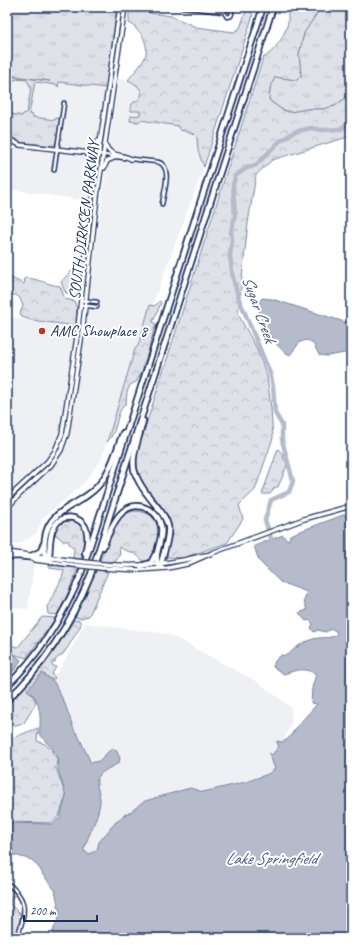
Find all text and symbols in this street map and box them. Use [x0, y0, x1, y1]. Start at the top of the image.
street label: SOUTH DIRKSEN PARKWAY [64, 136, 104, 301]
water label: Sugar Creek [237, 273, 282, 348]
place label: AMC Showplace 8 [50, 321, 149, 341]
marker: AMC Showplace 8 [37, 326, 47, 336]
water label: Lake Springfield [225, 848, 322, 869]
scale bar [24, 897, 97, 923]
text: 200 m [30, 903, 57, 919]

